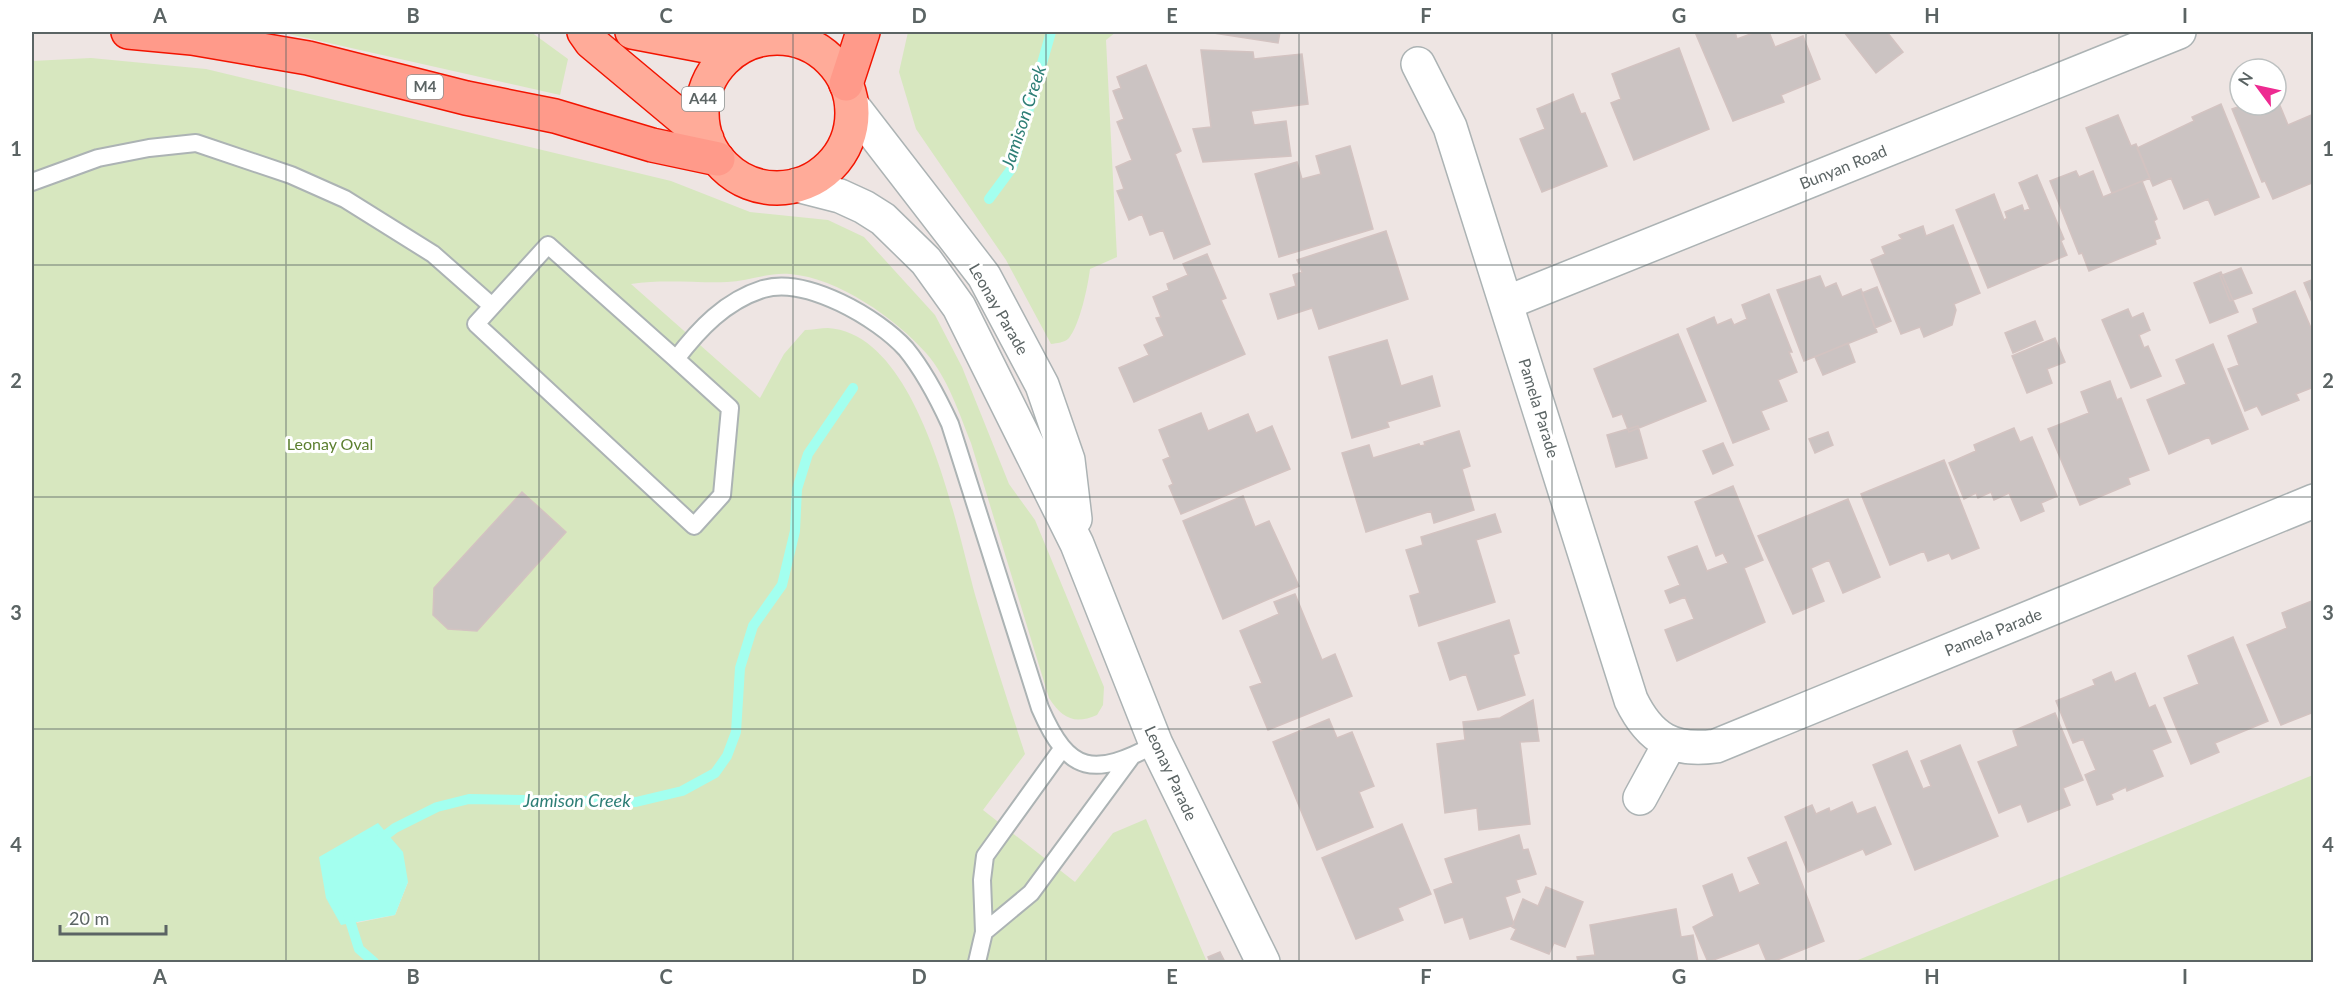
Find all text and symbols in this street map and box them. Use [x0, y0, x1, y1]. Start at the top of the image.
text: A [152, 3, 167, 27]
text: B [406, 3, 420, 27]
text: C [659, 3, 673, 27]
text: D [911, 3, 927, 27]
text: E [1166, 3, 1178, 27]
text: F [1420, 3, 1432, 27]
text: G [1672, 3, 1686, 27]
text: H [1924, 3, 1940, 27]
text: I [2182, 3, 2188, 27]
north arrow [2228, 57, 2288, 117]
water label: Jamison Creek [996, 62, 1050, 172]
text: N [2234, 68, 2256, 89]
road number: M4 [407, 75, 443, 99]
road number: A44 [682, 87, 724, 111]
text: 1 [10, 136, 22, 160]
text: 1 [2322, 136, 2334, 160]
street label: Bunyan Road [1796, 140, 1889, 193]
street label: Leonay Parade [966, 260, 1033, 358]
street label: Pamela Parade [1515, 356, 1564, 460]
text: 2 [10, 368, 22, 392]
text: 2 [2322, 368, 2334, 392]
park label: Leonay Oval [287, 434, 373, 453]
text: 3 [10, 600, 22, 624]
text: 3 [2322, 600, 2334, 624]
street label: Pamela Parade [1941, 603, 2044, 660]
street label: Leonay Parade [1141, 722, 1202, 823]
water label: Jamison Creek [522, 789, 631, 811]
text: 4 [10, 832, 22, 856]
text: 4 [2322, 832, 2334, 856]
scale bar [60, 898, 166, 936]
text: 20 m [69, 907, 109, 929]
text: A [152, 964, 167, 988]
text: B [406, 964, 420, 988]
text: C [659, 964, 673, 988]
text: D [911, 964, 927, 988]
text: E [1166, 964, 1178, 988]
text: F [1420, 964, 1432, 988]
text: G [1672, 964, 1686, 988]
text: H [1924, 964, 1940, 988]
text: I [2182, 964, 2188, 988]

